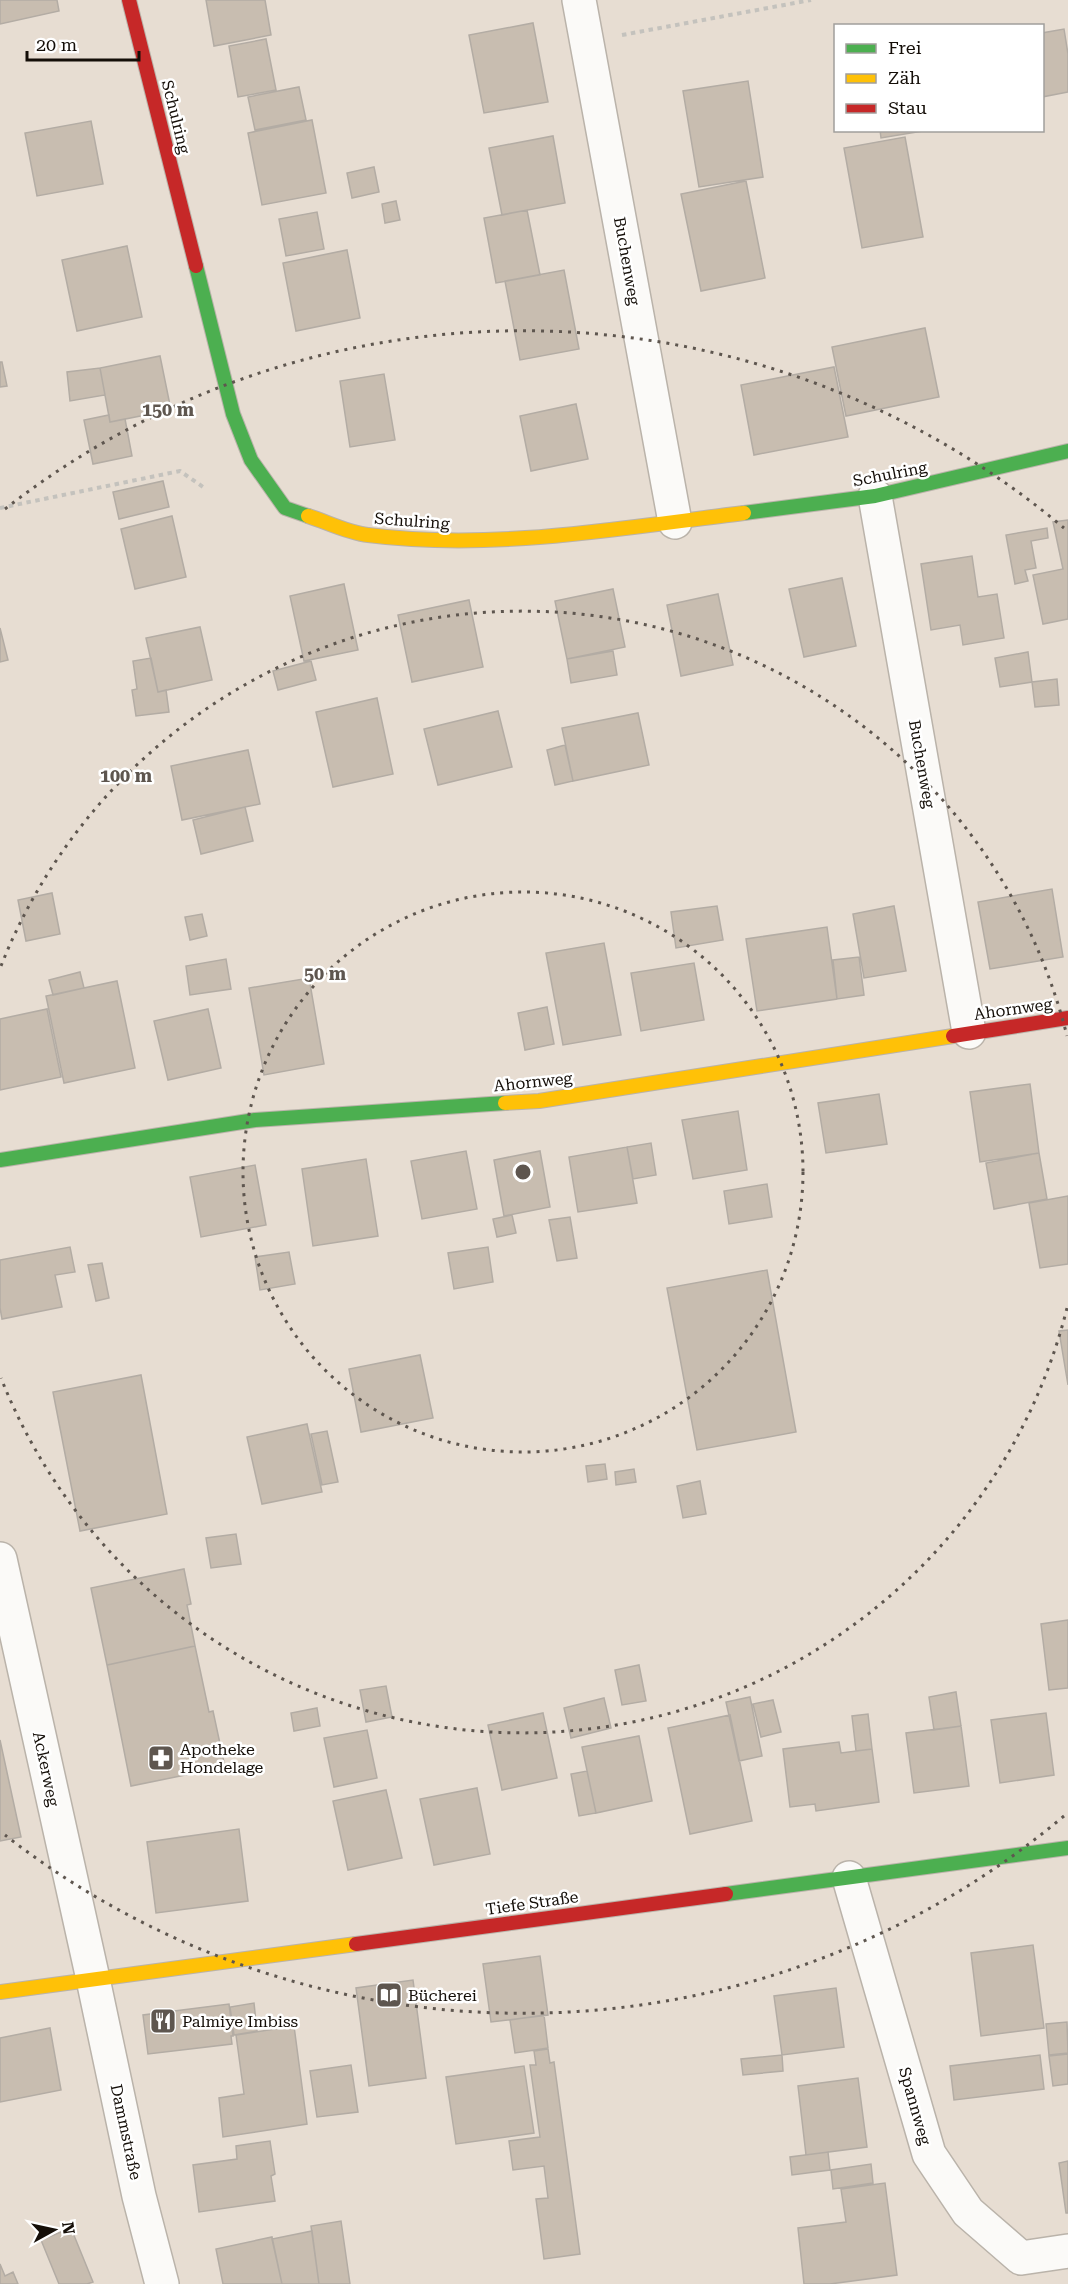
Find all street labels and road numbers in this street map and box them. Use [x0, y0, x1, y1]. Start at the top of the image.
street label: Schulring [158, 78, 195, 157]
street label: Buchenweg [610, 215, 644, 308]
street label: Schulring [851, 457, 930, 491]
street label: Schulring [374, 509, 451, 533]
street label: Buchenweg [905, 718, 939, 811]
street label: Ahornweg [973, 994, 1054, 1024]
street label: Ahornweg [493, 1068, 574, 1096]
street label: Ackerweg [29, 1730, 63, 1809]
street label: Tiefe Straße [485, 1887, 580, 1919]
street label: Spannweg [895, 2065, 935, 2148]
street label: Dammstraße [107, 2082, 145, 2182]

